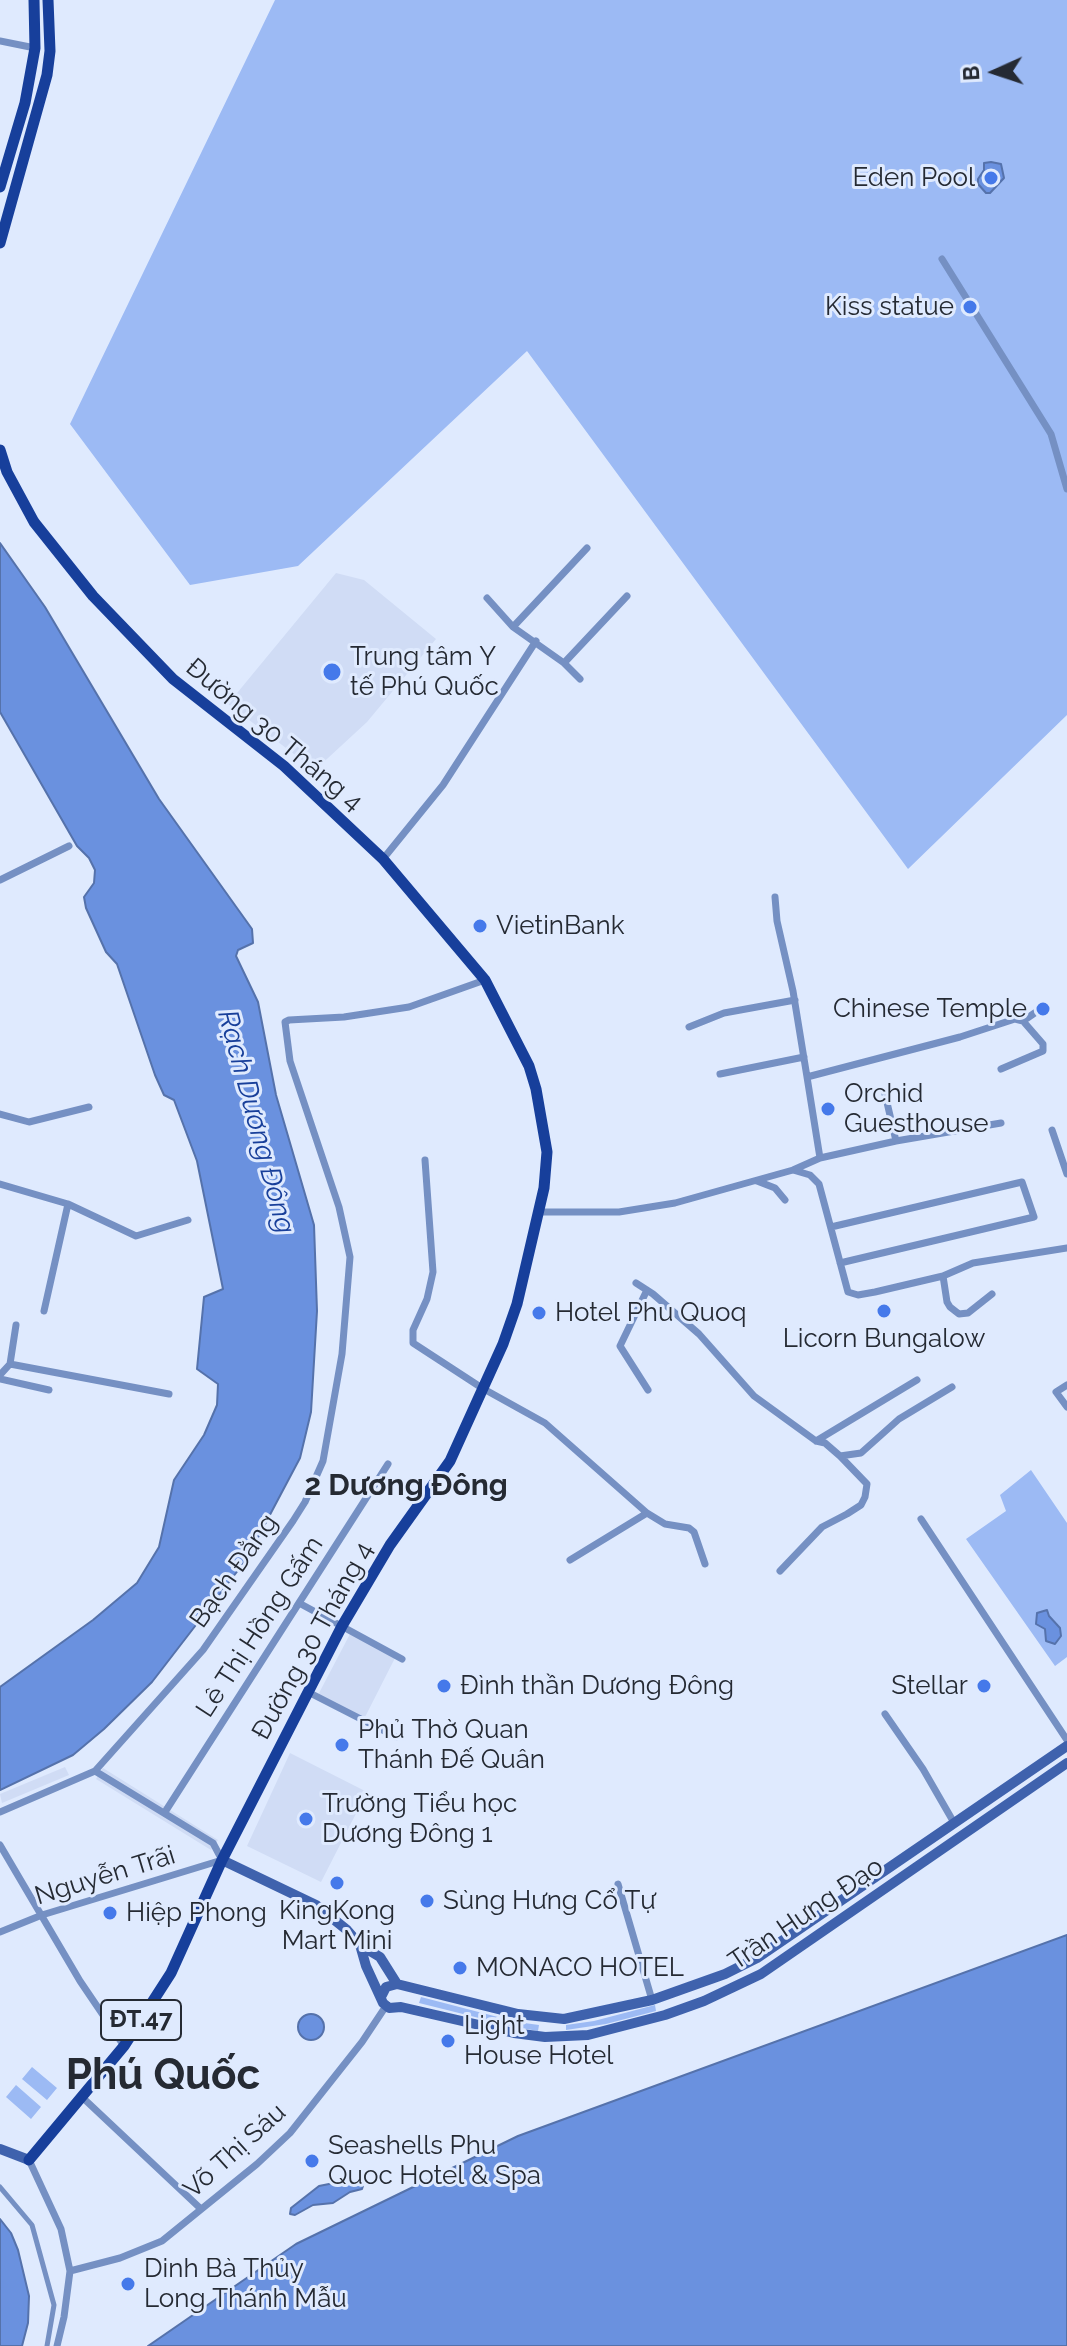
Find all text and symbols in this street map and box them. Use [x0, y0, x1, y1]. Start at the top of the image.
north arrow [955, 32, 1035, 112]
text: B [958, 65, 984, 81]
place label: Eden Pool [852, 162, 975, 194]
marker: Eden Pool [982, 169, 1000, 187]
place label: Kiss statue [825, 291, 954, 323]
marker: Kiss statue [961, 298, 979, 316]
place label: Trung tâm Y tế Phú Quốc [350, 641, 499, 702]
street label: Đường 30 Tháng 4 [179, 652, 369, 818]
marker: Trung tâm Y tế Phú Quốc [321, 661, 343, 683]
place label: VietinBank [496, 910, 624, 942]
marker: VietinBank [471, 917, 489, 935]
place label: Chinese Temple [833, 993, 1027, 1025]
marker: Chinese Temple [1034, 1000, 1052, 1018]
water label: Rạch Dương Đông [210, 1007, 302, 1237]
place label: Orchid Guesthouse [844, 1078, 988, 1140]
marker: Orchid Guesthouse [819, 1100, 837, 1118]
place label: Hotel Phu Quoq [555, 1297, 747, 1329]
marker: Licorn Bungalow [875, 1302, 893, 1320]
marker: Hotel Phu Quoq [530, 1304, 548, 1322]
place label: Licorn Bungalow [783, 1323, 985, 1355]
district label: 2 Dương Đông [304, 1468, 508, 1504]
street label: Bạch Đằng [183, 1508, 285, 1634]
street label: Lê Thị Hồng Gấm [190, 1531, 330, 1723]
street label: Đường 30 Tháng 4 [246, 1537, 380, 1745]
place label: Đình thần Dương Đông [460, 1670, 734, 1702]
place label: Stellar [891, 1670, 968, 1702]
marker: Đình thần Dương Đông [435, 1677, 453, 1695]
marker: Stellar [975, 1677, 993, 1695]
place label: Phủ Thờ Quan Thánh Đế Quân [358, 1714, 545, 1776]
marker: Phủ Thờ Quan Thánh Đế Quân [333, 1736, 351, 1754]
place label: Trường Tiểu học Dương Đông 1 [322, 1788, 517, 1850]
marker: Trường Tiểu học Dương Đông 1 [297, 1810, 315, 1828]
street label: Nguyễn Trãi [31, 1840, 179, 1912]
street label: Trần Hưng Đạo [723, 1851, 889, 1977]
marker: KingKong Mart Mini [328, 1874, 346, 1892]
place label: Sùng Hưng Cổ Tự [443, 1885, 656, 1917]
marker: Sùng Hưng Cổ Tự [418, 1892, 436, 1910]
place label: KingKong Mart Mini [279, 1895, 395, 1956]
place label: Hiệp Phong [126, 1897, 267, 1929]
marker: Hiệp Phong [101, 1904, 119, 1922]
place label: MONACO HOTEL [476, 1952, 684, 1984]
marker: MONACO HOTEL [451, 1959, 469, 1977]
road number: ĐT.47 [101, 2000, 181, 2040]
place label: Light House Hotel [464, 2010, 613, 2072]
marker: Light House Hotel [439, 2032, 457, 2050]
district label: Phú Quốc [66, 2051, 260, 2101]
street label: Võ Thị Sáu [177, 2097, 293, 2205]
place label: Seashells Phu Quoc Hotel & Spa [328, 2130, 541, 2192]
marker: Seashells Phu Quoc Hotel & Spa [303, 2152, 321, 2170]
place label: Dinh Bà Thủy Long Thánh Mẫu [144, 2253, 347, 2314]
marker: Dinh Bà Thủy Long Thánh Mẫu [119, 2275, 137, 2293]

